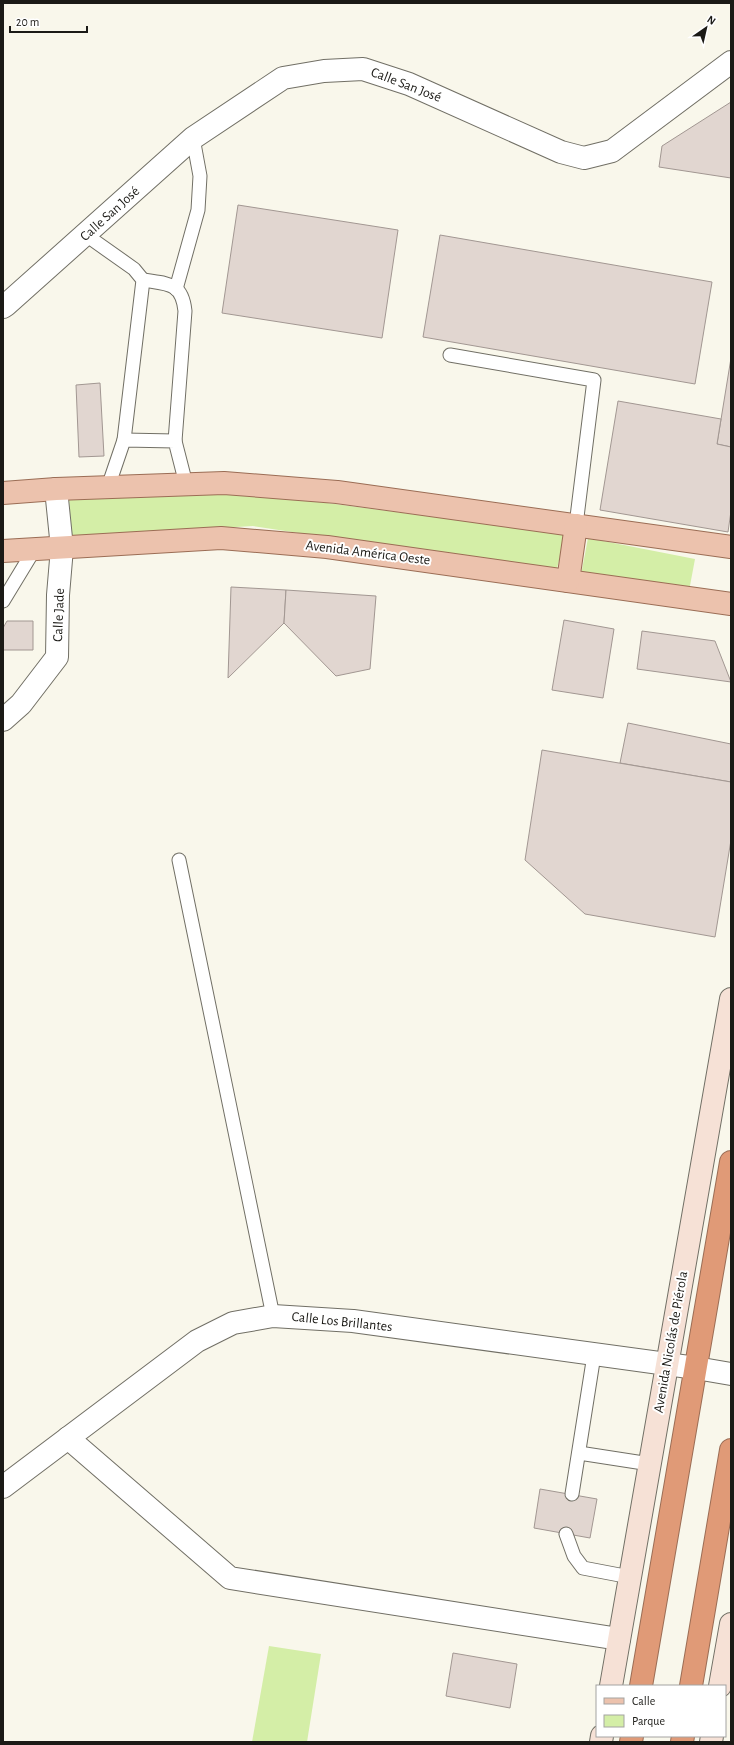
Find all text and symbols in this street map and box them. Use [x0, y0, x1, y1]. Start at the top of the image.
scale bar [10, 8, 87, 34]
north arrow [686, 8, 726, 48]
text: N [705, 13, 718, 27]
text: 20 m [16, 16, 39, 28]
street label: Calle San José [369, 65, 443, 105]
street label: Calle San José [78, 184, 142, 244]
street label: Avenida América Oeste [305, 538, 431, 568]
street label: Calle Jade [51, 588, 67, 642]
street label: Avenida Nicolás de Piérola [652, 1269, 690, 1414]
street label: Calle Los Brillantes [291, 1310, 393, 1334]
legend [596, 1685, 726, 1737]
text: Calle [632, 1695, 655, 1707]
text: Parque [632, 1715, 665, 1727]

